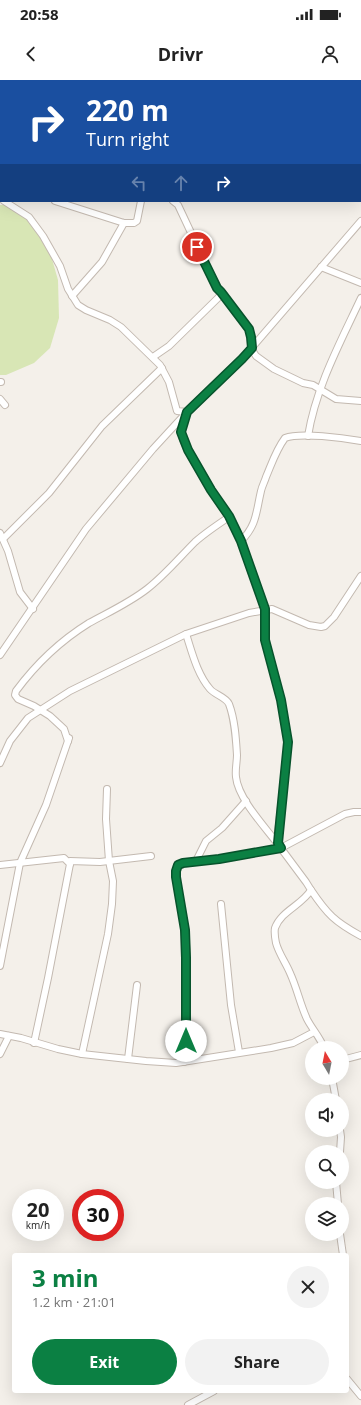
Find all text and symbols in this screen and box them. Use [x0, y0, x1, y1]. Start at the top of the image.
text: 20:58 [20, 4, 59, 24]
text: Drivr [158, 42, 203, 66]
icon: back [20, 43, 42, 65]
icon: person [319, 43, 341, 65]
text: 220 m [86, 91, 169, 129]
icon: right [20, 96, 72, 148]
text: Turn right [86, 127, 169, 151]
icon: left [128, 172, 150, 194]
icon: ahead [170, 172, 192, 194]
icon: right [212, 172, 234, 194]
pin [180, 230, 214, 264]
icon: arrive [186, 236, 208, 258]
position arrow [165, 1020, 207, 1062]
north arrow [305, 1041, 349, 1085]
map controls [305, 1041, 349, 1241]
button: sound [305, 1093, 349, 1137]
button: search [305, 1145, 349, 1189]
speed limit sign: 30 [72, 1189, 124, 1241]
text: 20 [27, 1196, 49, 1223]
button: layers [305, 1197, 349, 1241]
text: km/h [26, 1218, 50, 1232]
text: 3 min [32, 1261, 99, 1294]
button: close [287, 1266, 329, 1308]
text: 1.2 km · 21:01 [32, 1293, 116, 1311]
button: Exit [32, 1339, 177, 1385]
button: Share [185, 1339, 329, 1385]

